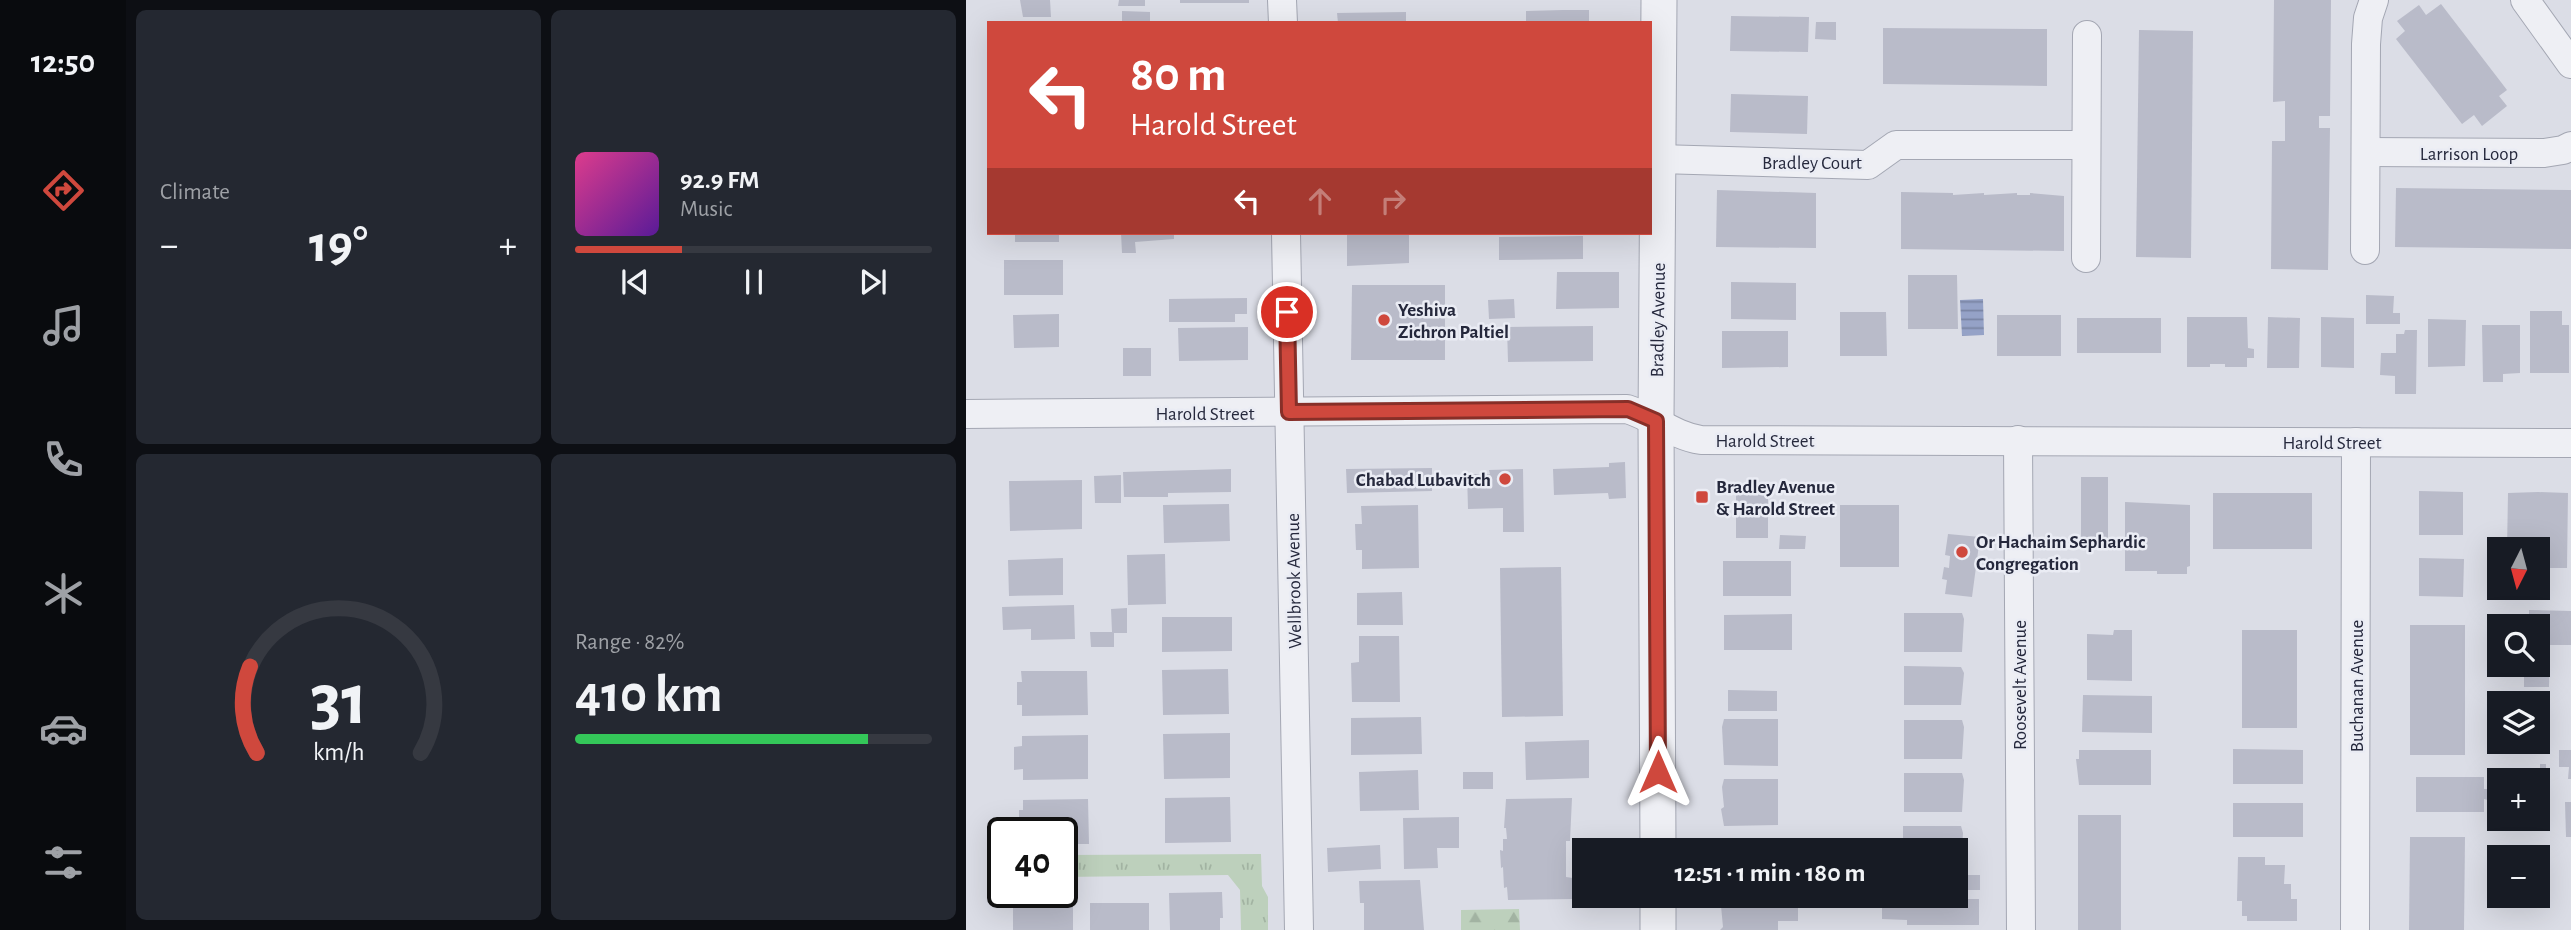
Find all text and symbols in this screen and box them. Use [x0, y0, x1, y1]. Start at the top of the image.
text: 12:50 [31, 46, 95, 78]
icon: left [1015, 49, 1106, 140]
text: 80 m [1130, 51, 1227, 100]
text: Harold Street [1130, 109, 1297, 141]
street label: Larrison Loop [2420, 145, 2518, 164]
street label: Bradley Court [1762, 154, 1862, 173]
icon: directions [39, 166, 88, 215]
text: 92.9 FM [680, 167, 760, 193]
text: Climate [160, 181, 230, 204]
icon: left [1228, 182, 1266, 220]
icon: ahead [1301, 182, 1339, 220]
icon: right [1374, 182, 1412, 220]
text: Music [680, 198, 732, 221]
text: 19° [309, 219, 368, 271]
text: − [160, 227, 178, 265]
text: + [499, 227, 517, 265]
icon: previous [616, 263, 654, 301]
icon: pause [735, 263, 773, 301]
icon: next [854, 263, 892, 301]
street label: Bradley Avenue [1648, 263, 1669, 378]
pin [1257, 282, 1317, 342]
icon: arrive [1268, 293, 1306, 331]
icon: music [39, 301, 88, 350]
place label: Yeshiva Zichron Paltiel [1398, 301, 1509, 342]
marker: Yeshiva Zichron Paltiel [1376, 312, 1392, 328]
street label: Harold Street [1155, 405, 1255, 424]
street label: Harold Street [1715, 432, 1815, 451]
street label: Harold Street [2282, 434, 2382, 453]
icon: phone [39, 435, 88, 484]
place label: Chabad Lubavitch [1356, 471, 1491, 490]
marker: Chabad Lubavitch [1497, 471, 1513, 487]
place label: Bradley Avenue & Harold Street [1716, 478, 1836, 519]
marker: Bradley Avenue & Harold Street [1694, 489, 1710, 505]
street label: Wellbrook Avenue [1284, 513, 1305, 649]
place label: Or Hachaim Sephardic Congregation [1976, 533, 2146, 574]
north arrow [2487, 537, 2550, 600]
map controls [2487, 537, 2550, 908]
marker: Or Hachaim Sephardic Congregation [1954, 544, 1970, 560]
icon: climate [39, 569, 88, 618]
button: search [2487, 614, 2550, 677]
street label: Roosevelt Avenue [2011, 620, 2030, 750]
street label: Buchanan Avenue [2348, 620, 2367, 752]
text: Range · 82% [575, 631, 685, 654]
text: 31 [310, 665, 367, 738]
text: 410 km [575, 669, 723, 721]
button: layers [2487, 691, 2550, 754]
icon: car [39, 704, 88, 753]
position arrow [1621, 735, 1695, 809]
text: km/h [313, 740, 364, 765]
button: + [2487, 768, 2550, 831]
speed limit sign: 40 [987, 817, 1078, 908]
icon: filters [39, 838, 88, 887]
button: − [2487, 845, 2550, 908]
text: 12:51 · 1 min · 180 m [1674, 860, 1866, 886]

